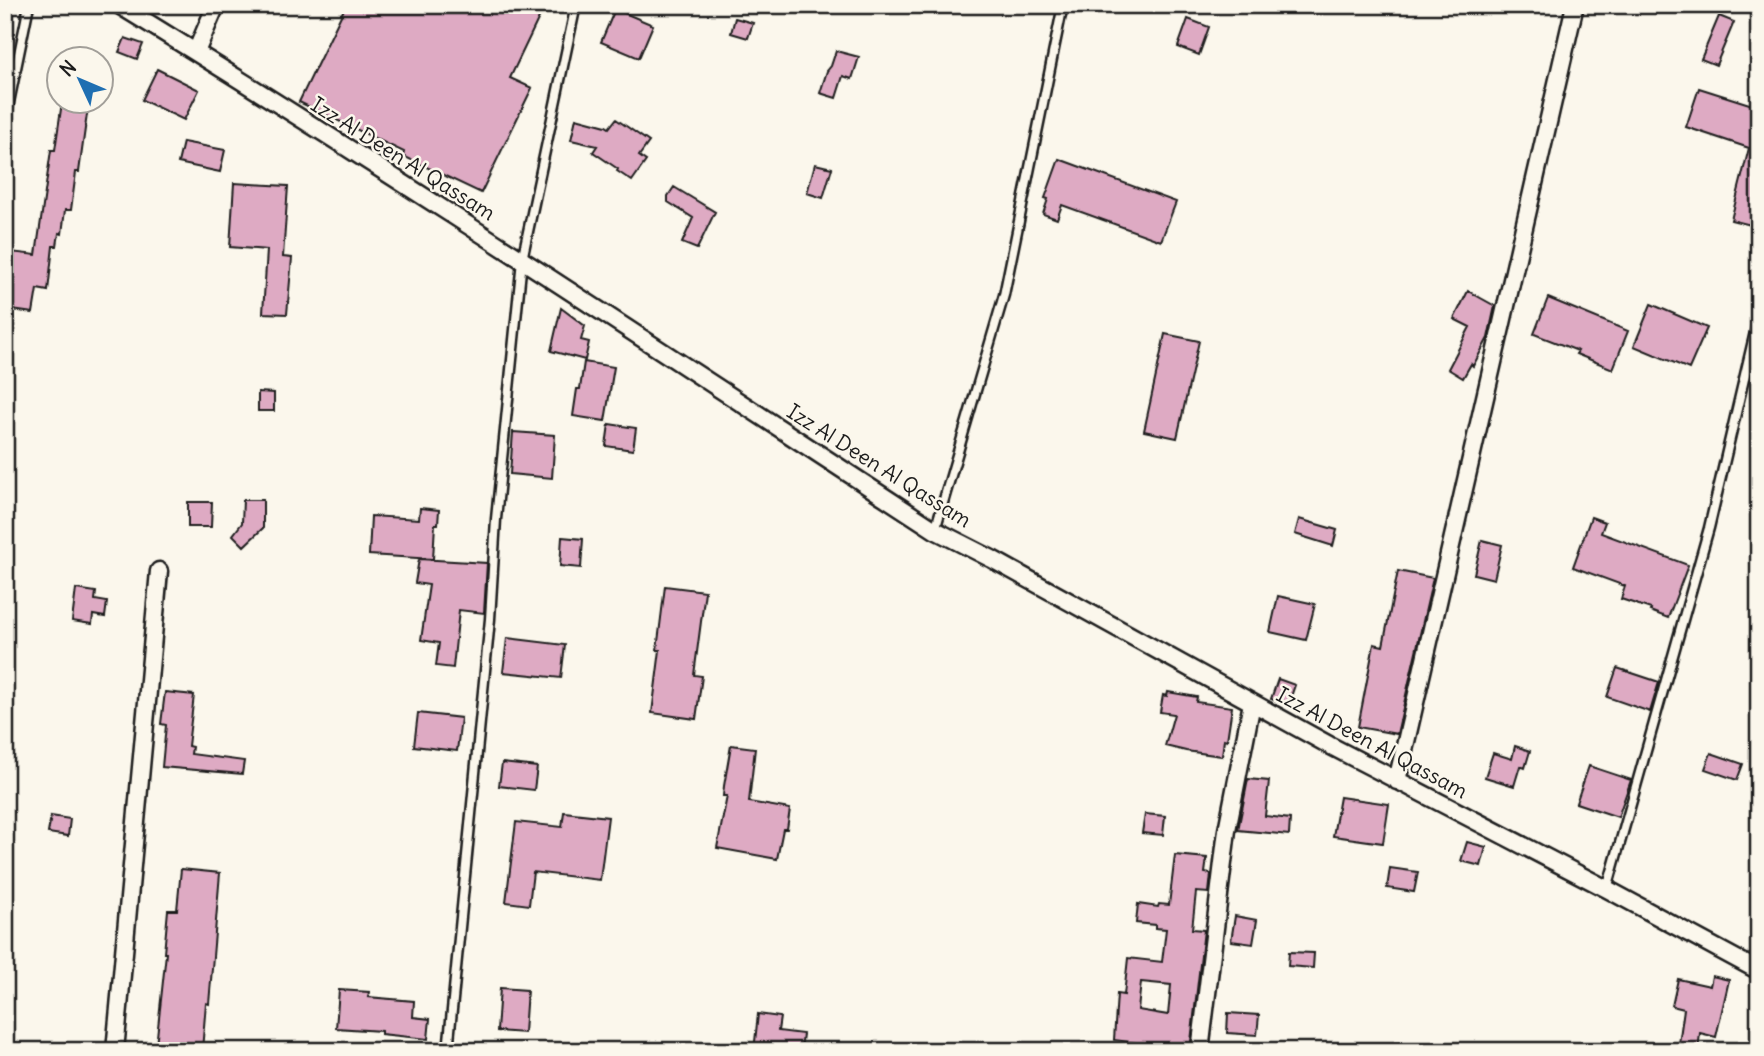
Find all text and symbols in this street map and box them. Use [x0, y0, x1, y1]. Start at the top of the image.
north arrow [46, 46, 116, 116]
text: N [55, 55, 81, 81]
street label: Izz Al Deen Al Qassam [306, 91, 501, 226]
street label: Izz Al Deen Al Qassam [782, 398, 977, 533]
street label: Izz Al Deen Al Qassam [1272, 681, 1472, 804]

